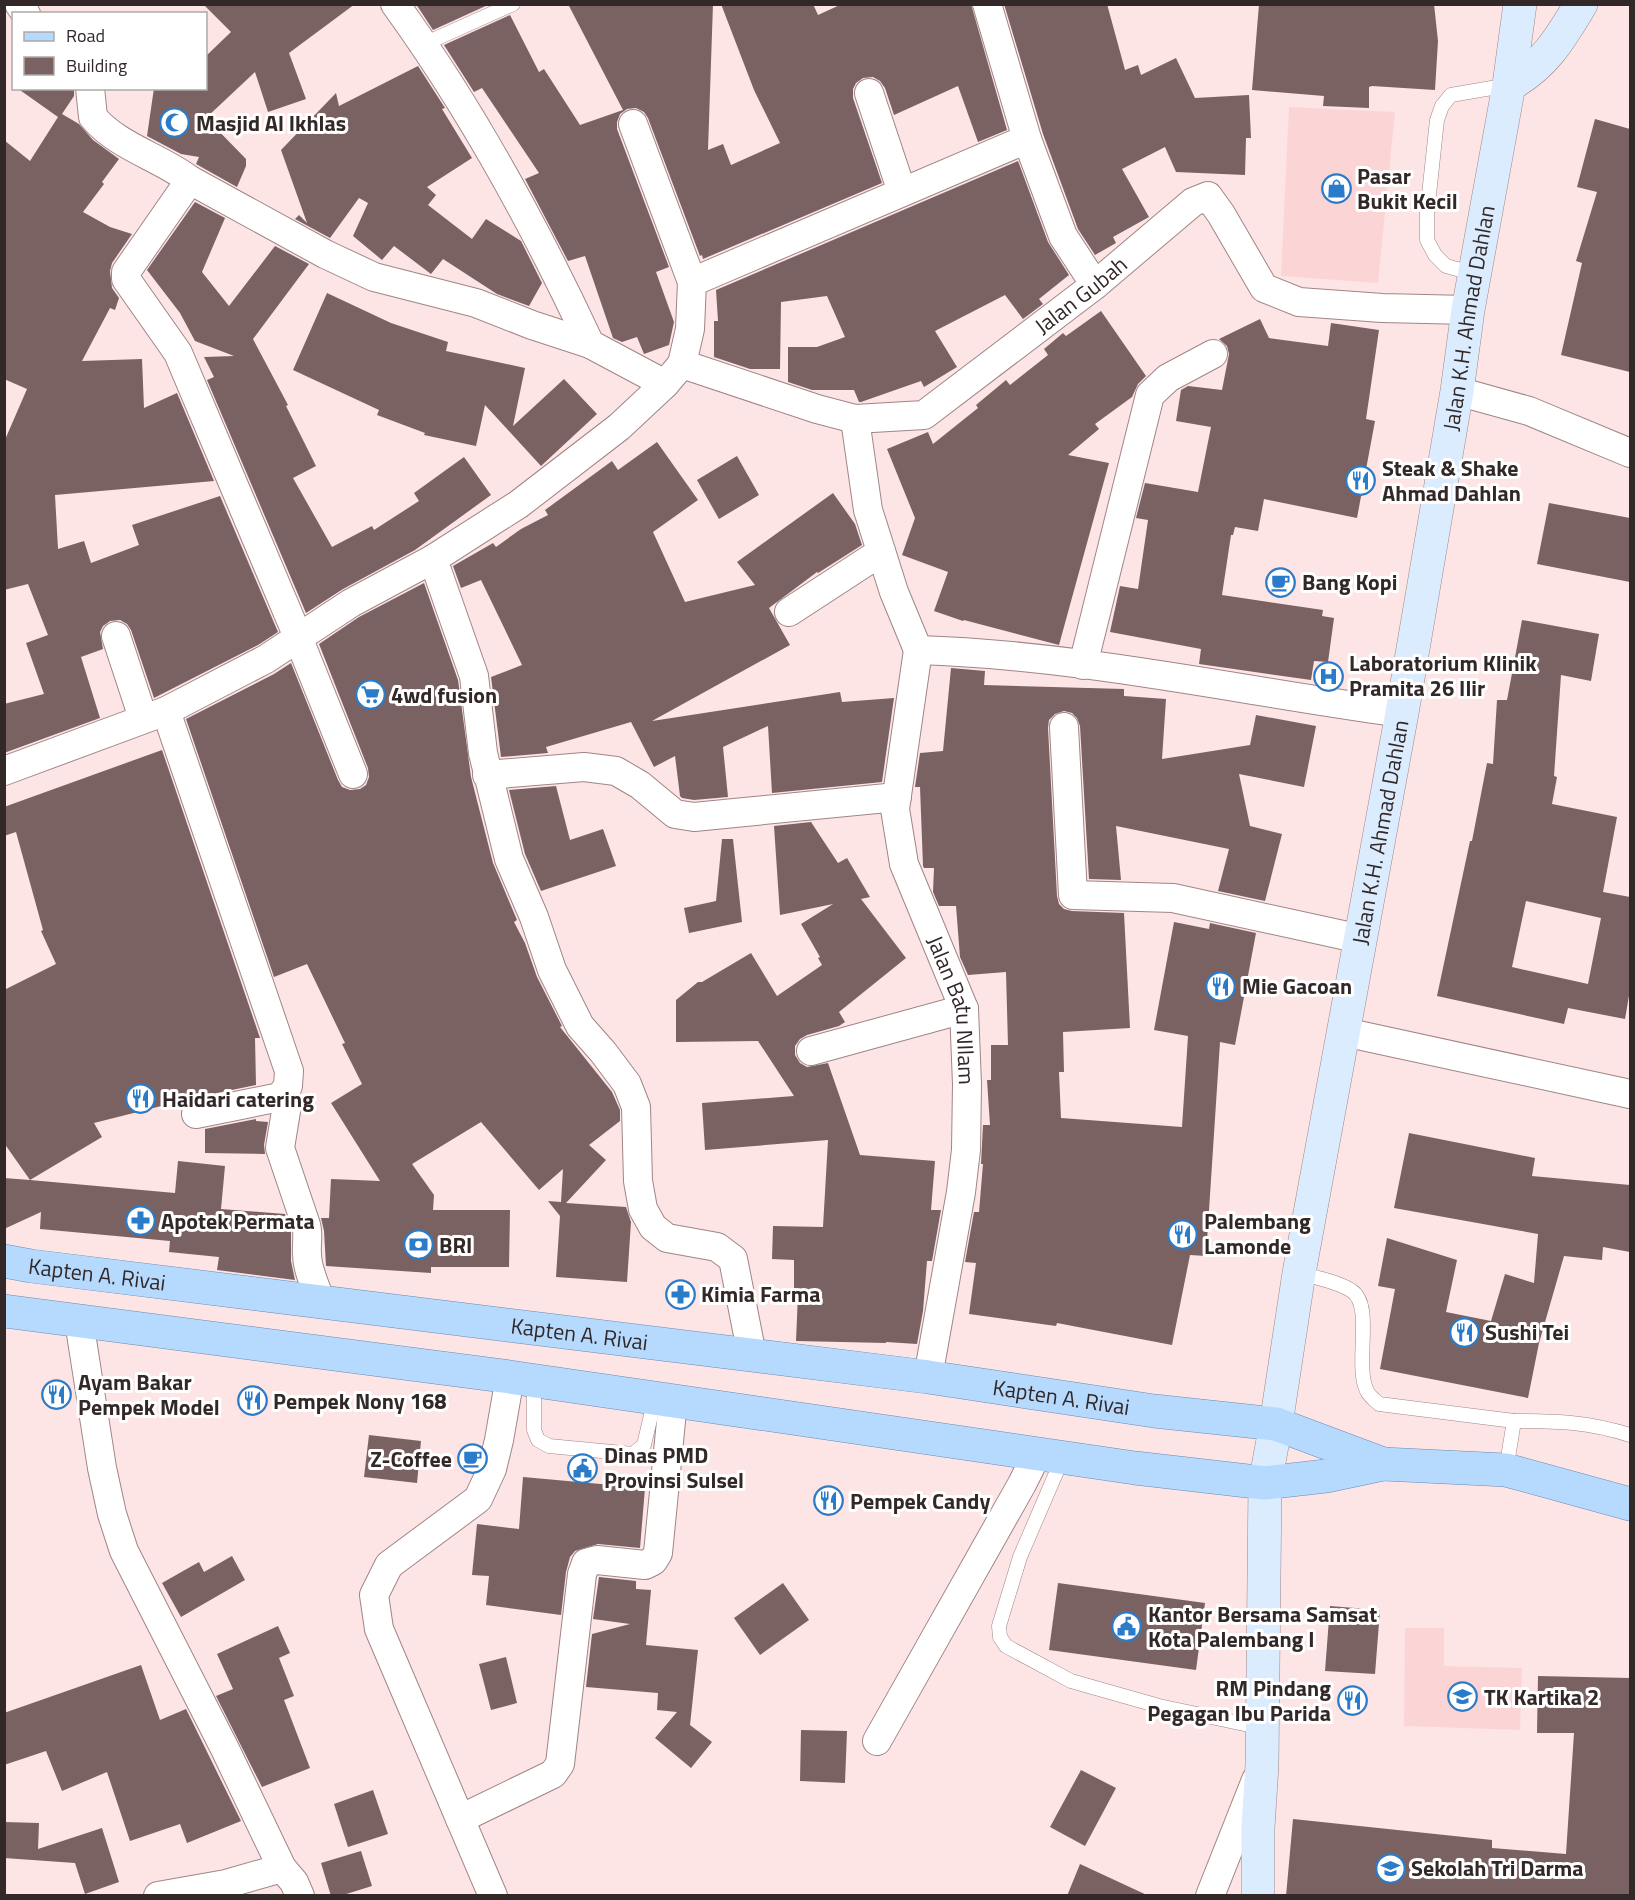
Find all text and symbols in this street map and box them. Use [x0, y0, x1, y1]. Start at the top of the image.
legend [12, 12, 207, 90]
text: Road [66, 22, 105, 49]
text: Building [66, 52, 127, 79]
place label: Masjid Al Ikhlas [196, 106, 346, 140]
mosque icon: Masjid Al Ikhlas [159, 107, 191, 139]
place label: Pasar Bukit Kecil [1357, 159, 1458, 218]
shop icon: Pasar Bukit Kecil [1320, 173, 1352, 205]
street label: Jalan K.H. Ahmad Dahlan [1434, 202, 1504, 433]
street label: Jalan Gubah [1027, 248, 1135, 342]
place label: Steak & Shake Ahmad Dahlan [1382, 451, 1521, 510]
restaurant icon: Steak & Shake Ahmad Dahlan [1345, 465, 1377, 497]
place label: Bang Kopi [1302, 565, 1397, 599]
cafe icon: Bang Kopi [1265, 566, 1297, 598]
place label: Laboratorium Klinik Pramita 26 Ilir [1349, 646, 1537, 705]
hospital icon: Laboratorium Klinik Pramita 26 Ilir [1312, 660, 1344, 692]
place label: 4wd fusion [391, 678, 497, 712]
supermarket icon: 4wd fusion [354, 679, 386, 711]
street label: Jalan K.H. Ahmad Dahlan [1343, 717, 1417, 947]
street label: Jalan Batu NIlam [918, 930, 984, 1085]
place label: Mie Gacoan [1242, 969, 1352, 1003]
restaurant icon: Mie Gacoan [1205, 970, 1237, 1002]
place label: Haidari catering [162, 1082, 314, 1116]
restaurant icon: Haidari catering [125, 1083, 157, 1115]
place label: Apotek Permata [161, 1204, 315, 1238]
place label: Palembang Lamonde [1204, 1204, 1311, 1263]
pharmacy icon: Apotek Permata [124, 1205, 156, 1237]
restaurant icon: Palembang Lamonde [1167, 1218, 1199, 1250]
place label: BRI [439, 1228, 472, 1262]
bank icon: BRI [402, 1229, 434, 1261]
street label: Kapten A. Rivai [26, 1249, 168, 1300]
place label: Kimia Farma [701, 1277, 820, 1311]
pharmacy icon: Kimia Farma [664, 1278, 696, 1310]
street label: Kapten A. Rivai [509, 1309, 650, 1359]
place label: Sushi Tei [1485, 1315, 1569, 1349]
restaurant icon: Sushi Tei [1448, 1316, 1480, 1348]
place label: Ayam Bakar Pempek Model [78, 1365, 220, 1424]
street label: Kapten A. Rivai [990, 1370, 1132, 1424]
restaurant icon: Ayam Bakar Pempek Model [41, 1379, 73, 1411]
place label: Pempek Nony 168 [273, 1384, 447, 1418]
restaurant icon: Pempek Nony 168 [236, 1385, 268, 1417]
place label: Dinas PMD Provinsi Sulsel [604, 1438, 744, 1497]
place label: Z-Coffee [370, 1442, 452, 1476]
cafe icon: Z-Coffee [457, 1443, 489, 1475]
public building icon: Dinas PMD Provinsi Sulsel [567, 1452, 599, 1484]
place label: Pempek Candy [850, 1484, 990, 1518]
restaurant icon: Pempek Candy [813, 1485, 845, 1517]
place label: Kantor Bersama Samsat Kota Palembang I [1148, 1597, 1377, 1656]
public building icon: Kantor Bersama Samsat Kota Palembang I [1111, 1611, 1143, 1643]
place label: RM Pindang Pegagan Ibu Parida [1147, 1671, 1331, 1730]
place label: TK Kartika 2 [1484, 1680, 1599, 1714]
school or university icon: TK Kartika 2 [1447, 1681, 1479, 1713]
restaurant icon: RM Pindang Pegagan Ibu Parida [1336, 1685, 1368, 1717]
place label: Sekolah Tri Darma [1411, 1851, 1584, 1885]
school or university icon: Sekolah Tri Darma [1374, 1852, 1406, 1884]

